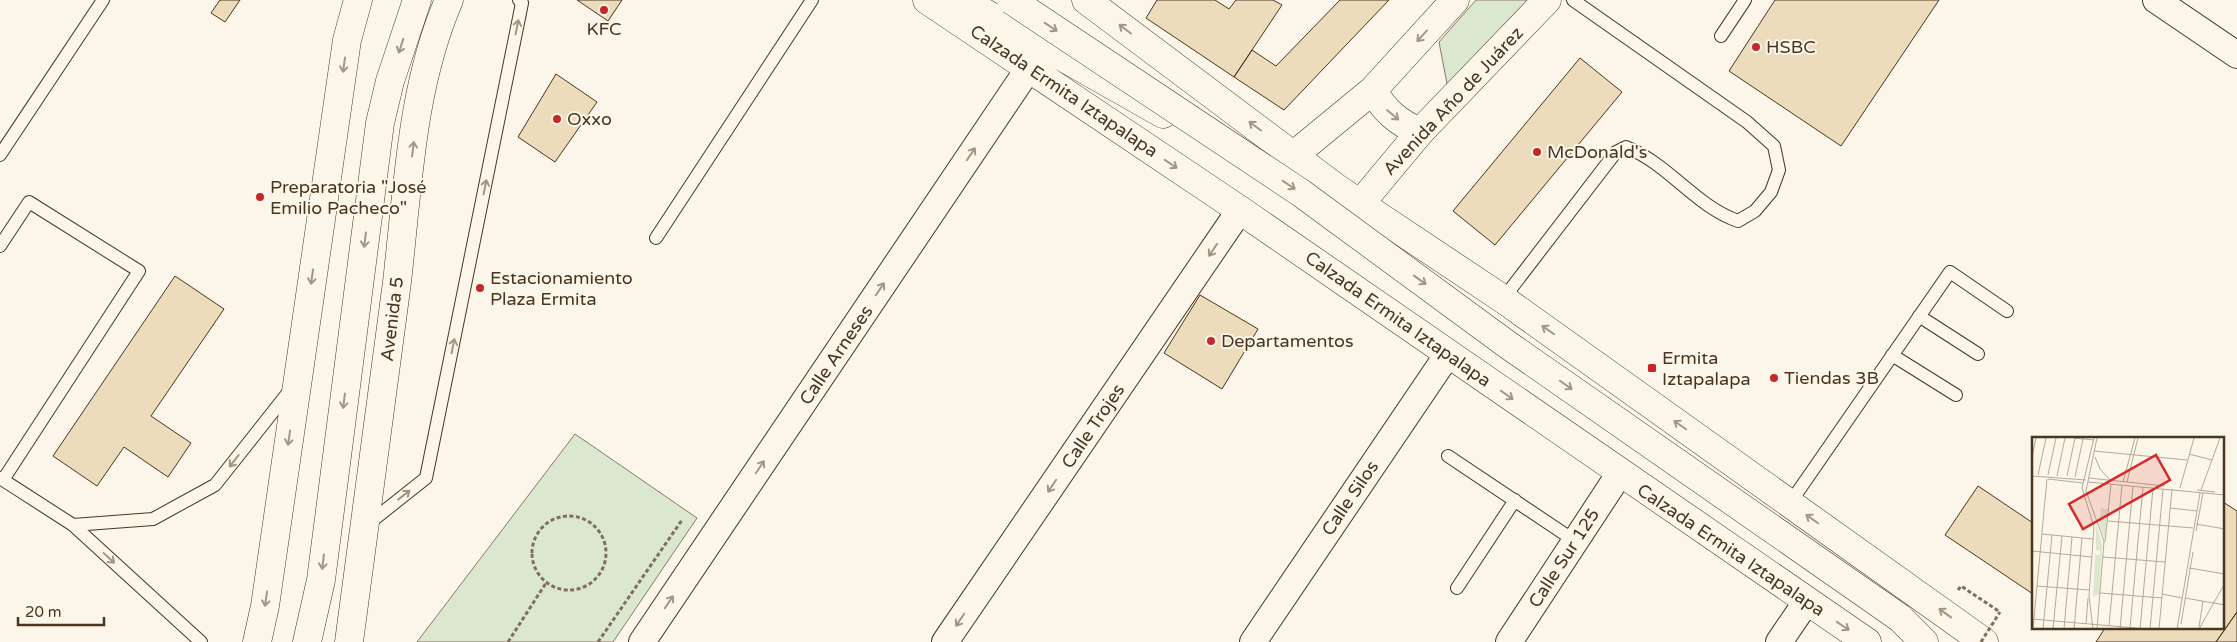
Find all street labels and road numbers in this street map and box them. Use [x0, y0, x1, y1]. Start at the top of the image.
street label: Calzada Ermita Iztapalapa [966, 20, 1162, 162]
street label: Avenida Año de Juárez [1378, 22, 1528, 180]
street label: Calzada Ermita Iztapalapa [1301, 246, 1495, 392]
street label: Avenida 5 [376, 275, 408, 363]
street label: Calle Arneses [795, 301, 877, 409]
street label: Calle Trojes [1057, 380, 1129, 472]
street label: Calle Silos [1317, 456, 1383, 540]
street label: Calzada Ermita Iztapalapa [1633, 479, 1829, 621]
street label: Calle Sur 125 [1524, 504, 1604, 612]

